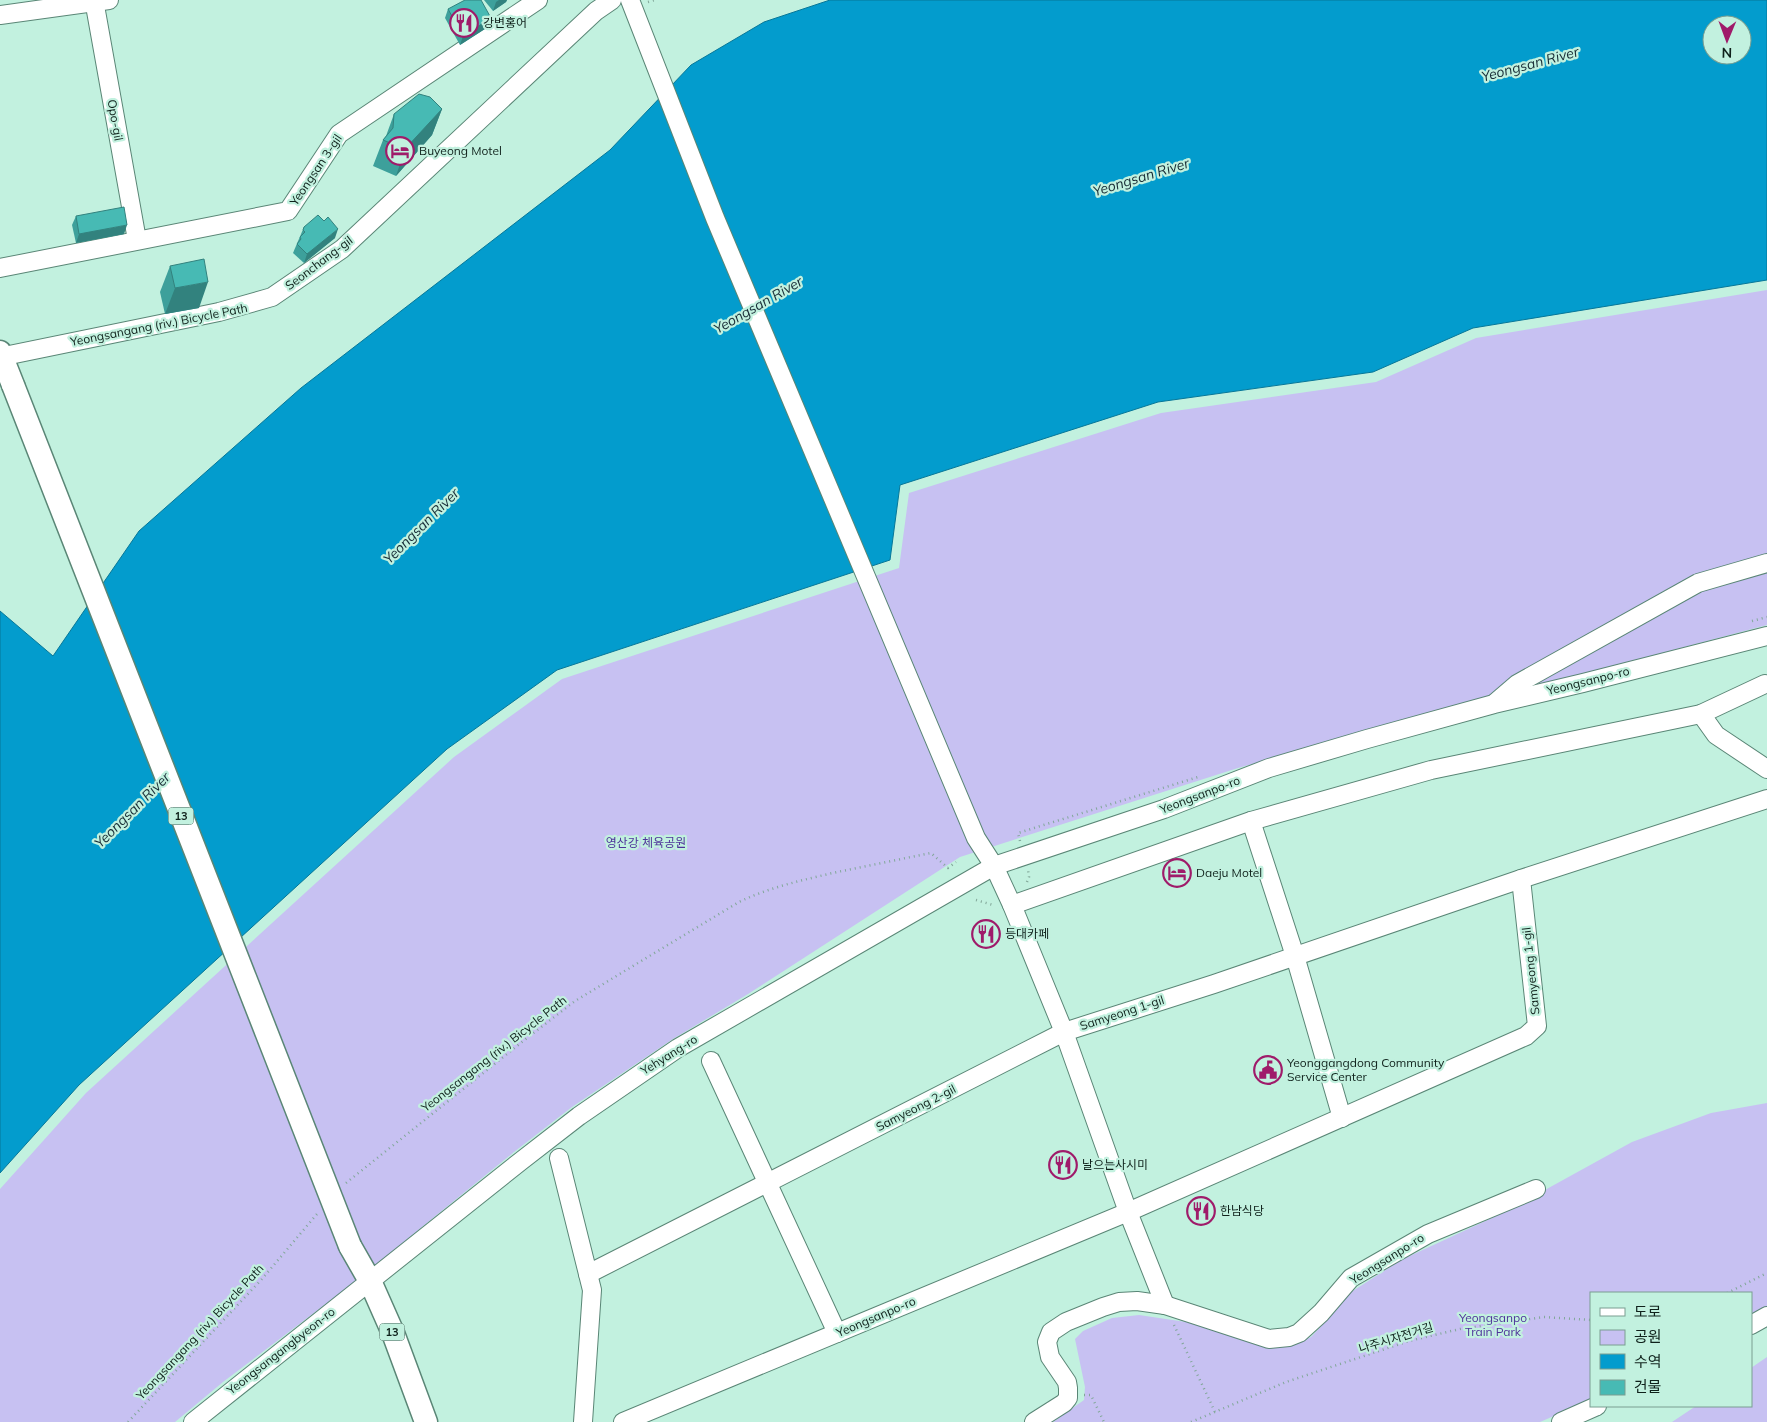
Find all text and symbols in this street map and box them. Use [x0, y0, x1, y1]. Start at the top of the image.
restaurant icon: 강변홍어 [449, 8, 479, 38]
place label: 강변홍어 [483, 15, 527, 30]
north arrow [1702, 15, 1752, 65]
water label: Yeongsan River [1479, 42, 1581, 86]
text: N [1721, 44, 1732, 62]
street label: Opo-gil [104, 98, 127, 142]
street label: Yeongsan 3-gil [286, 131, 345, 209]
hotel icon: Buyeong Motel [385, 136, 415, 166]
place label: Buyeong Motel [419, 143, 502, 158]
water label: Yeongsan River [1091, 154, 1192, 200]
street label: Seonchang-gil [282, 232, 355, 293]
water label: Yeongsan River [710, 272, 807, 338]
street label: Yeongsangang (riv.) Bicycle Path [68, 300, 249, 349]
water label: Yeongsan River [379, 484, 463, 568]
street label: Yeongsanpo-ro [1544, 663, 1631, 698]
water label: Yeongsan River [90, 768, 174, 852]
street label: Yeongsanpo-ro [1157, 772, 1242, 817]
road number: 13 [168, 808, 194, 824]
park label: 영산강 체육공원 [606, 835, 686, 850]
hotel icon: Daeju Motel [1162, 858, 1192, 888]
place label: Daeju Motel [1196, 865, 1262, 880]
restaurant icon: 등대카페 [971, 919, 1001, 949]
place label: 등대카페 [1005, 926, 1049, 941]
street label: Samyeong 1-gil [1518, 927, 1543, 1015]
street label: Yeongsangang (riv.) Bicycle Path [417, 992, 569, 1116]
street label: Samyeong 1-gil [1078, 992, 1166, 1033]
street label: Yehyang-ro [637, 1031, 700, 1078]
public building icon: Yeonggangdong Community Service Center [1253, 1055, 1283, 1085]
place label: Yeonggangdong Community Service Center [1286, 1055, 1445, 1084]
street label: Samyeong 2-gil [873, 1081, 958, 1134]
restaurant icon: 날으는사시미 [1048, 1150, 1078, 1180]
place label: 날으는사시미 [1082, 1157, 1148, 1172]
restaurant icon: 한남식당 [1186, 1196, 1216, 1226]
place label: 한남식당 [1220, 1203, 1264, 1218]
street label: Yeongsanpo-ro [1346, 1230, 1427, 1288]
street label: Yeongsangang (riv.) Bicycle Path [132, 1261, 267, 1403]
legend [1590, 1292, 1752, 1407]
street label: Yeongsanpo-ro [833, 1293, 918, 1340]
text: 도로 [1634, 1302, 1662, 1321]
street label: Yeongsangangbyeon-ro [223, 1304, 338, 1398]
park label: Yeongsanpo Train Park [1458, 1310, 1527, 1339]
street label: 나주시자전거길 [1357, 1319, 1435, 1356]
road number: 13 [380, 1324, 404, 1340]
text: 공원 [1634, 1327, 1662, 1346]
text: 수역 [1634, 1352, 1662, 1371]
text: 건물 [1634, 1377, 1662, 1396]

